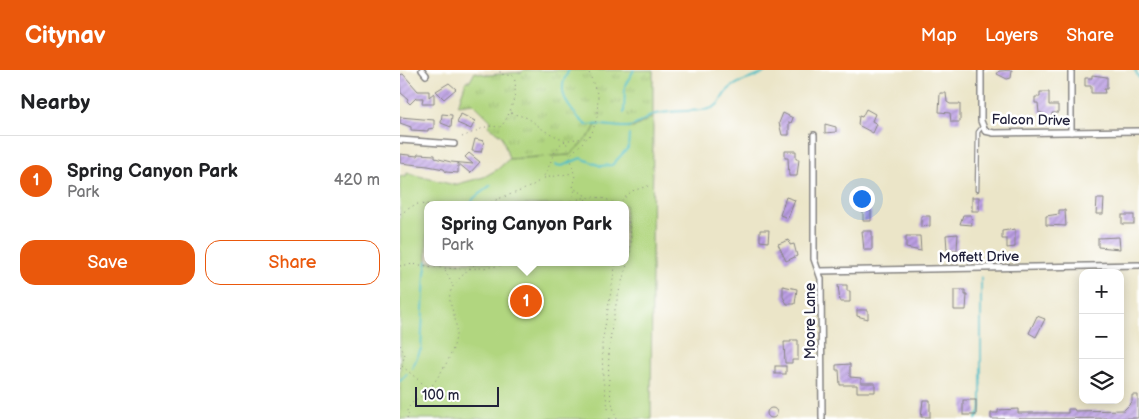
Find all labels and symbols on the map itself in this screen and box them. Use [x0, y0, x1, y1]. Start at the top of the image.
street label: Falcon Drive [991, 111, 1071, 129]
your location [849, 186, 875, 212]
street label: Moffett Drive [939, 248, 1019, 266]
pin: 1 [510, 282, 542, 320]
street label: Moore Lane [802, 283, 819, 359]
scale bar [415, 384, 499, 407]

